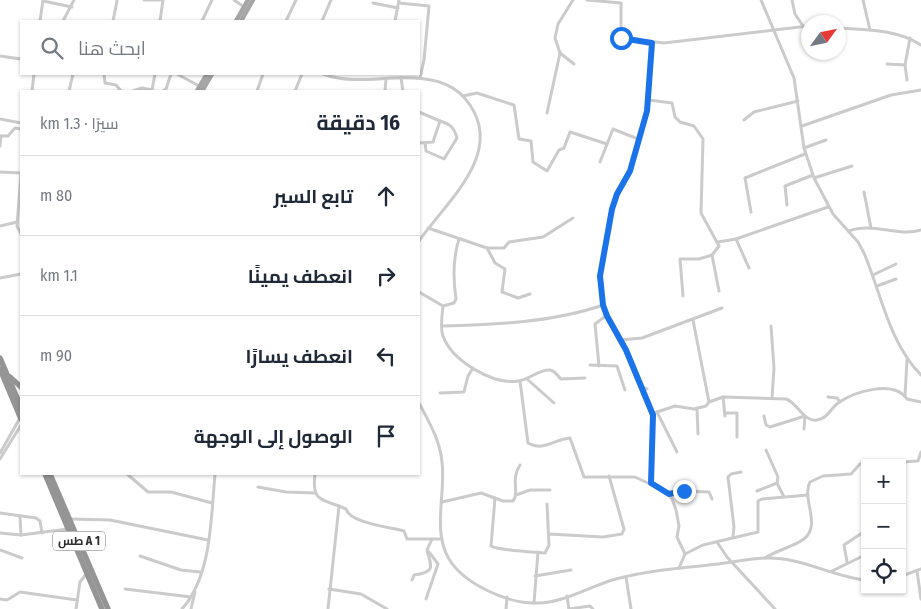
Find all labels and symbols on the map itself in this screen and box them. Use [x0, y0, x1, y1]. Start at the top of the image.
north arrow [801, 15, 846, 60]
route start [610, 27, 633, 50]
route end [673, 480, 696, 503]
road number: طس A 1 [53, 532, 105, 550]

